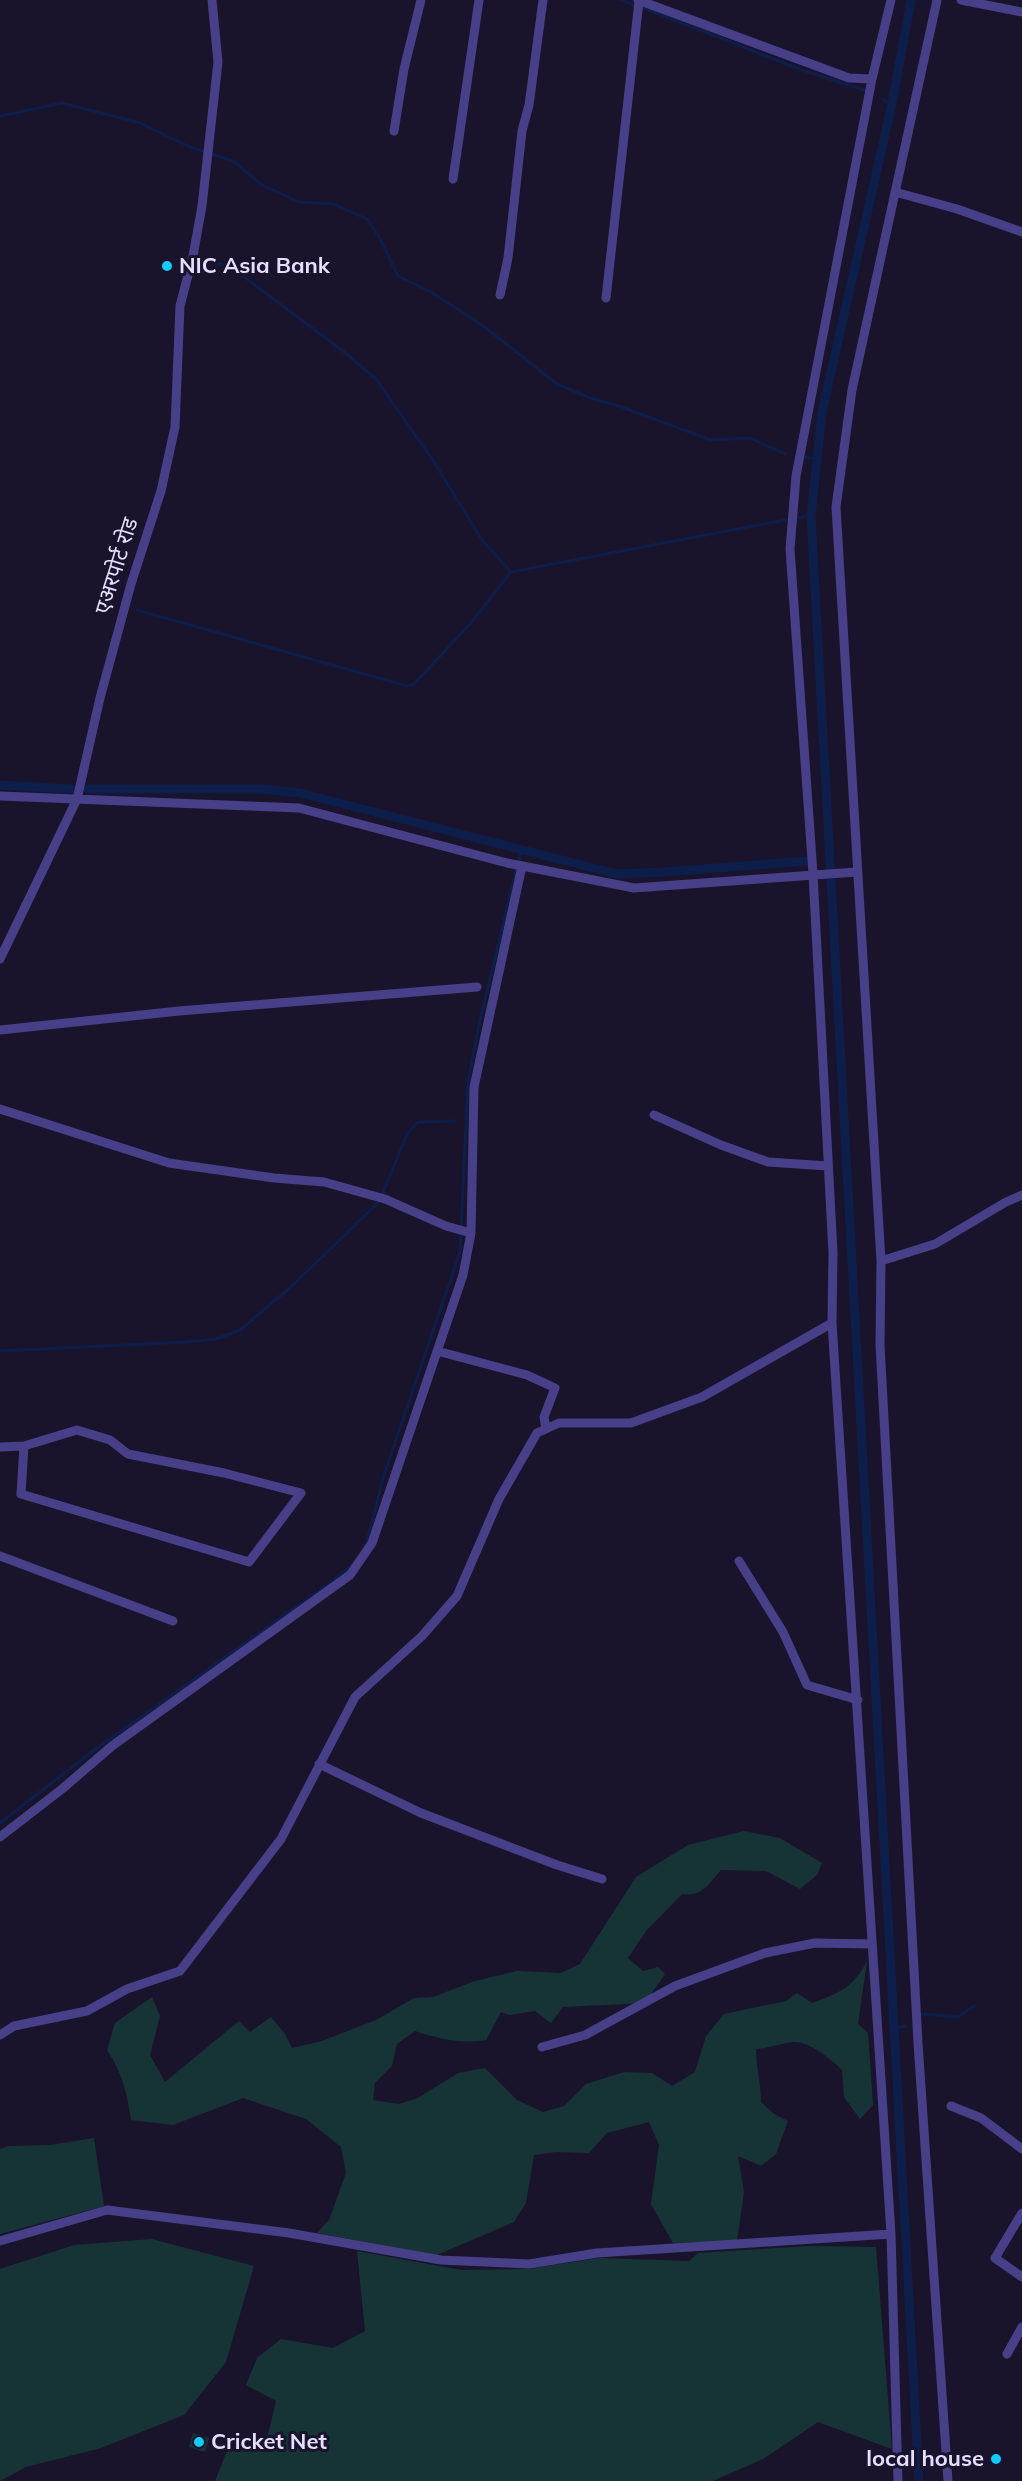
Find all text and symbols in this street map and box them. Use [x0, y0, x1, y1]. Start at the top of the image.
place label: NIC Asia Bank [179, 253, 330, 279]
marker: NIC Asia Bank [160, 259, 174, 273]
street label: एअरपोर्ट रोड [90, 515, 144, 617]
place label: Cricket Net [211, 2429, 327, 2455]
marker: Cricket Net [192, 2435, 206, 2449]
place label: local house [866, 2446, 984, 2472]
marker: local house [989, 2452, 1003, 2466]

